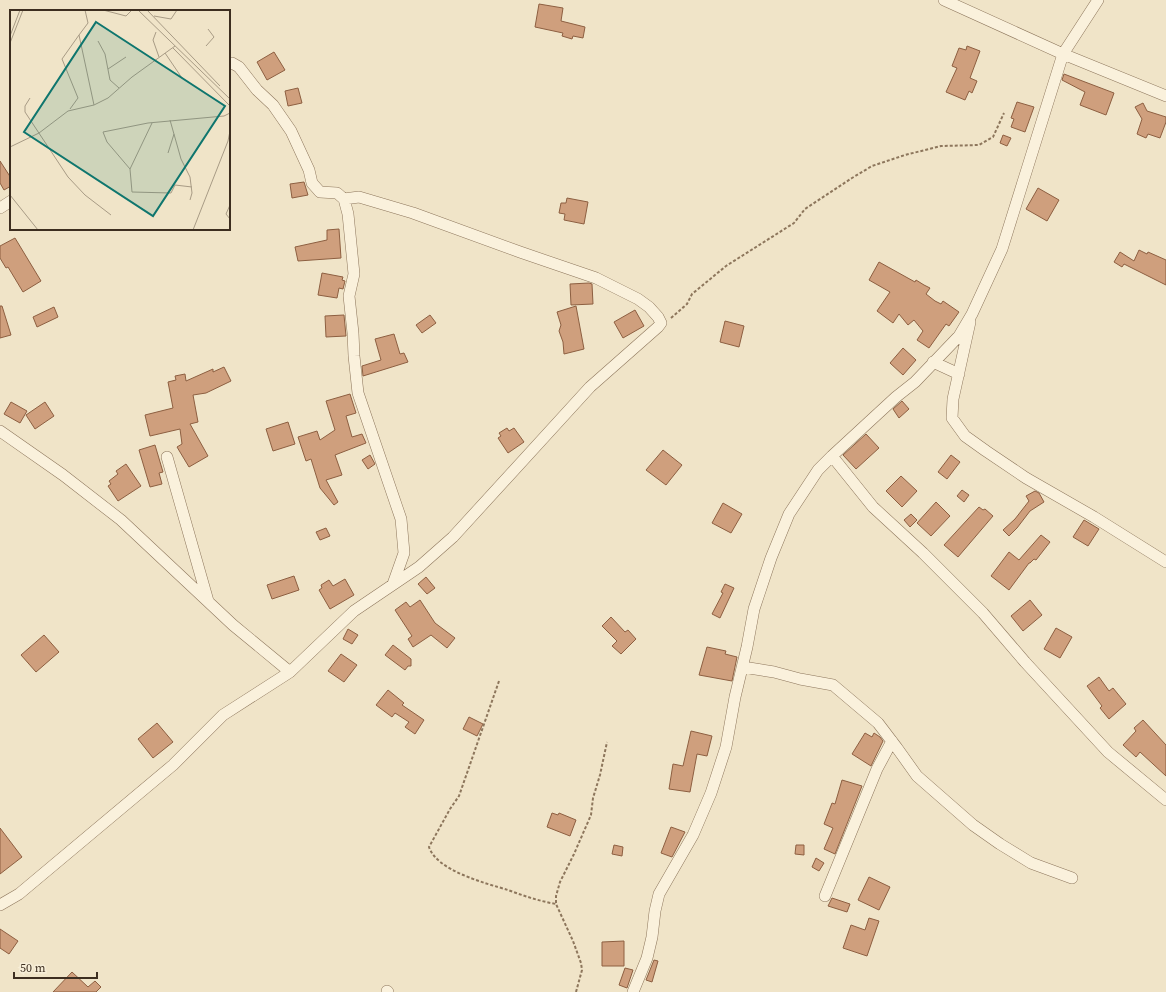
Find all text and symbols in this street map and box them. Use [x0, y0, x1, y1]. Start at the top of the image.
inset map [10, 10, 230, 230]
scale bar [14, 954, 97, 980]
text: 50 m [20, 960, 46, 976]

